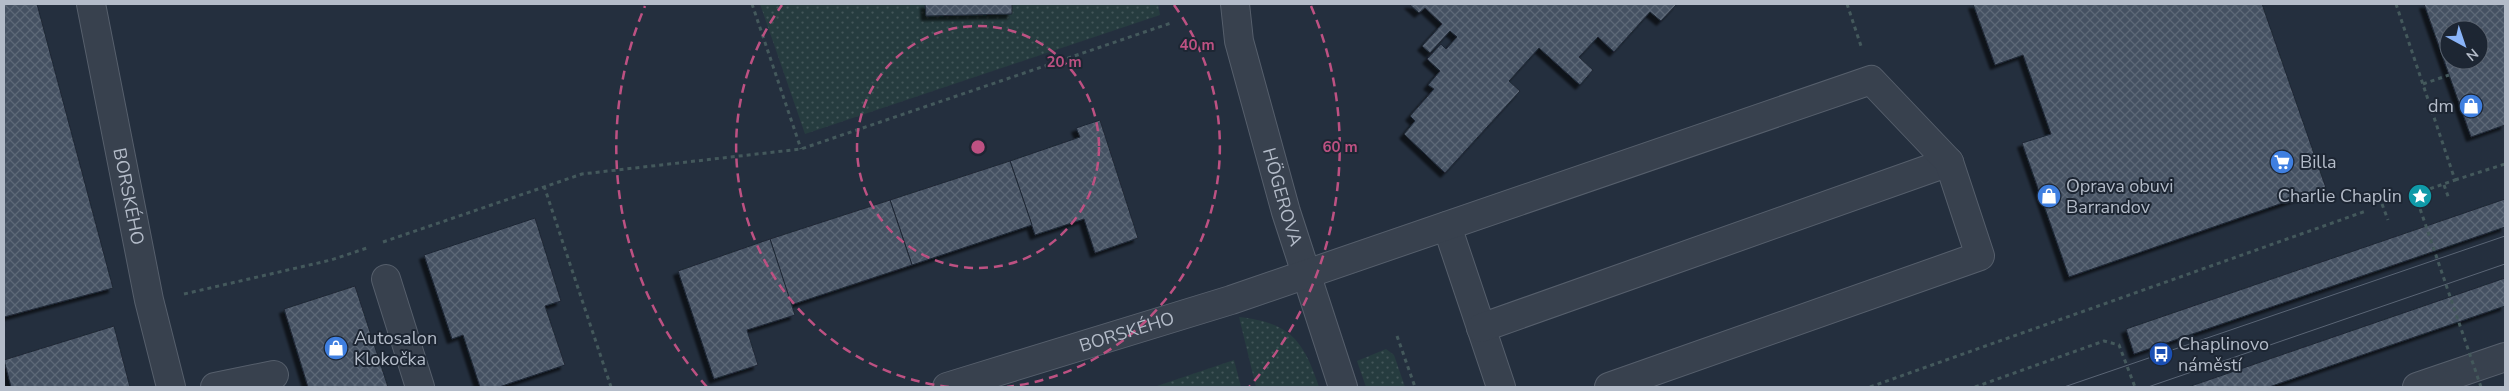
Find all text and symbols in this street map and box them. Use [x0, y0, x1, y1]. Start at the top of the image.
north arrow [2439, 20, 2489, 70]
text: 40 m [1179, 35, 1215, 55]
text: N [2462, 44, 2482, 65]
text: 20 m [1046, 52, 1082, 72]
shop icon: dm [2458, 93, 2484, 119]
place label: dm [2428, 94, 2454, 118]
text: 60 m [1322, 137, 1358, 157]
centre of rings [969, 138, 987, 156]
street label: HÖGEROVA [1257, 145, 1308, 249]
street label: BORSKÉHO [107, 146, 150, 247]
supermarket icon: Billa [2269, 149, 2295, 175]
place label: Billa [2300, 150, 2337, 174]
place label: Oprava obuvi Barrandov [2066, 174, 2173, 219]
shop icon: Oprava obuvi Barrandov [2036, 183, 2062, 209]
place icon: Charlie Chaplin [2407, 183, 2433, 209]
place label: Charlie Chaplin [2278, 184, 2402, 208]
street label: BORSKÉHO [1076, 306, 1177, 358]
place label: Autosalon Klokočka [354, 326, 437, 371]
place label: Chaplinovo náměstí [2178, 332, 2269, 377]
shop icon: Autosalon Klokočka [323, 335, 349, 361]
bus stop icon: Chaplinovo náměstí [2148, 341, 2174, 367]

